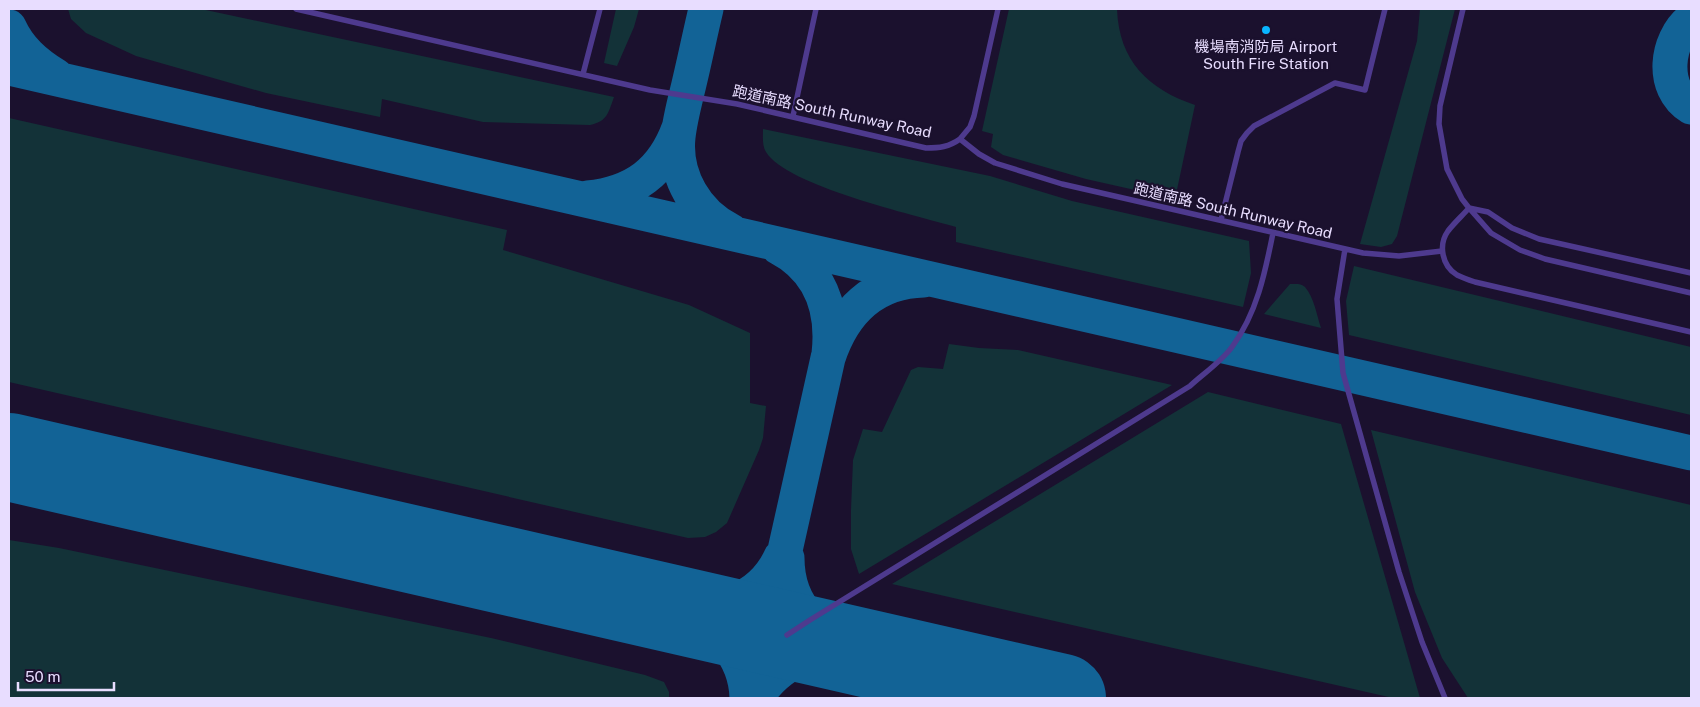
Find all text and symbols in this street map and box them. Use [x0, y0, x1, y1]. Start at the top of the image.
marker: 機場南消防局 Airport South Fire Station [1260, 24, 1272, 36]
place label: 機場南消防局 Airport South Fire Station [1195, 38, 1338, 72]
street label: 跑道南路 South Runway Road [731, 82, 933, 141]
street label: 跑道南路 South Runway Road [1132, 179, 1334, 242]
scale bar [18, 660, 114, 692]
text: 50 m [25, 668, 60, 685]

